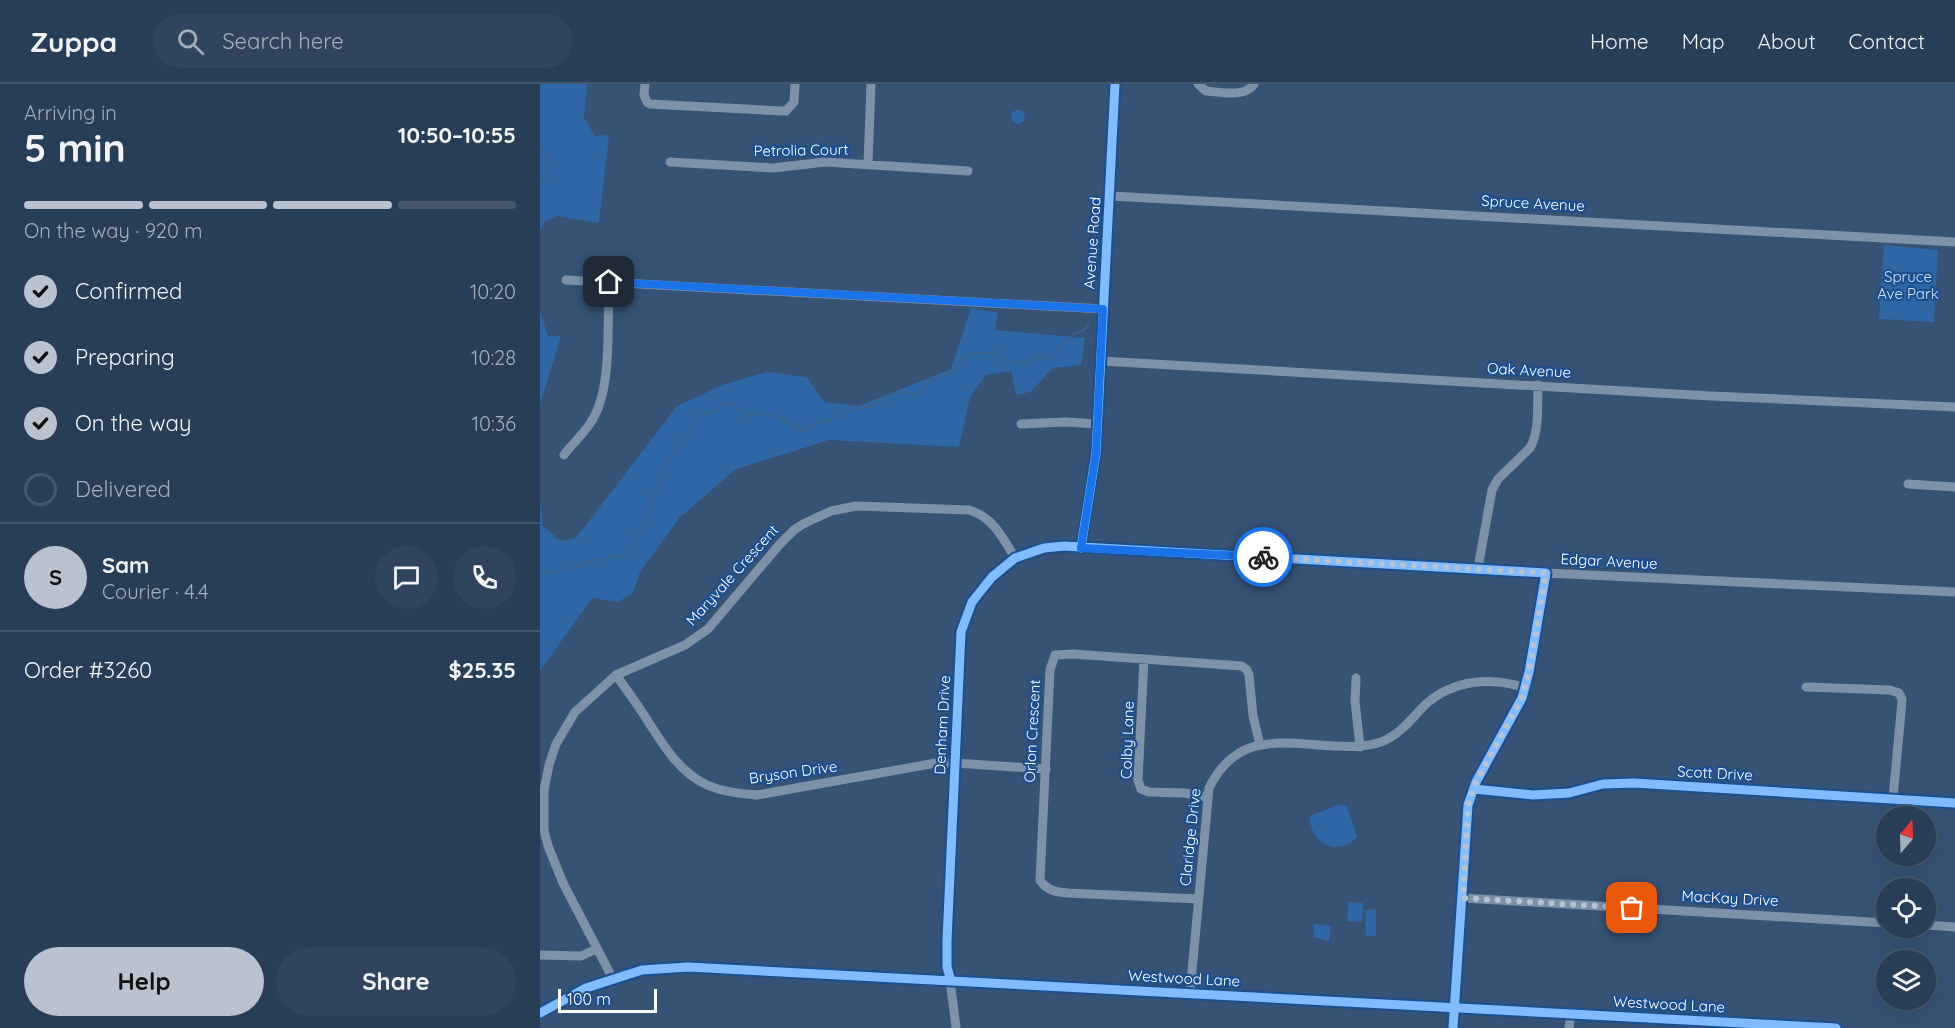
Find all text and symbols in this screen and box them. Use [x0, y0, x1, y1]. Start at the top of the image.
search box [153, 14, 573, 68]
text: Zuppa [30, 24, 117, 59]
icon: search [174, 25, 207, 58]
text: Search here [222, 27, 344, 55]
text: Home [1590, 28, 1649, 54]
text: Map [1682, 28, 1725, 54]
text: About [1758, 28, 1816, 54]
text: Contact [1849, 28, 1925, 54]
text: Arriving in [24, 100, 117, 125]
text: 10:50–10:55 [398, 121, 516, 149]
text: 5 min [24, 123, 126, 172]
street label: Petrolia Court [753, 140, 849, 160]
street label: Spruce Avenue [1481, 191, 1585, 215]
street label: Avenue Road [1079, 196, 1105, 290]
text: On the way · 920 m [24, 218, 203, 243]
pin [583, 256, 634, 307]
icon: home [592, 265, 625, 298]
park label: Spruce Ave Park [1877, 267, 1939, 303]
icon: check [24, 275, 57, 308]
text: Confirmed [75, 277, 182, 305]
text: 10:20 [470, 279, 516, 304]
icon: check [24, 341, 57, 374]
text: Preparing [75, 343, 175, 371]
text: 10:28 [471, 345, 516, 370]
street label: Oak Avenue [1487, 358, 1571, 382]
icon: check [24, 407, 57, 440]
text: On the way [75, 409, 191, 437]
text: 10:36 [472, 411, 516, 436]
text: Delivered [75, 475, 171, 503]
street label: Maryvale Crescent [682, 521, 782, 629]
courier [1233, 527, 1293, 587]
icon: bike [1247, 541, 1280, 574]
button: chat [375, 546, 438, 609]
button: phone [453, 546, 516, 609]
street label: Edgar Avenue [1560, 549, 1658, 573]
text: Sam [102, 551, 149, 579]
text: S [49, 563, 62, 591]
text: Courier · 4.4 [102, 579, 208, 604]
text: Order #3260 [24, 656, 152, 684]
text: $25.35 [449, 656, 516, 684]
street label: Denham Drive [930, 675, 954, 775]
street label: Orlon Crescent [1020, 679, 1044, 783]
street label: Colby Lane [1116, 701, 1138, 779]
street label: Bryson Drive [748, 756, 838, 788]
street label: Scott Drive [1677, 762, 1753, 784]
street label: Claridge Drive [1175, 787, 1205, 887]
north arrow [1876, 806, 1936, 866]
map controls [1876, 806, 1936, 1010]
button: locate [1876, 878, 1936, 938]
pin [1606, 882, 1657, 933]
street label: MacKay Drive [1681, 886, 1779, 910]
icon: bag [1615, 891, 1648, 924]
button: Help [24, 947, 264, 1016]
button: Share [276, 947, 516, 1016]
button: layers [1876, 950, 1936, 1010]
street label: Westwood Lane [1127, 966, 1241, 990]
scale bar [558, 986, 657, 1014]
text: 100 m [567, 989, 611, 1009]
street label: Westwood Lane [1612, 992, 1726, 1016]

